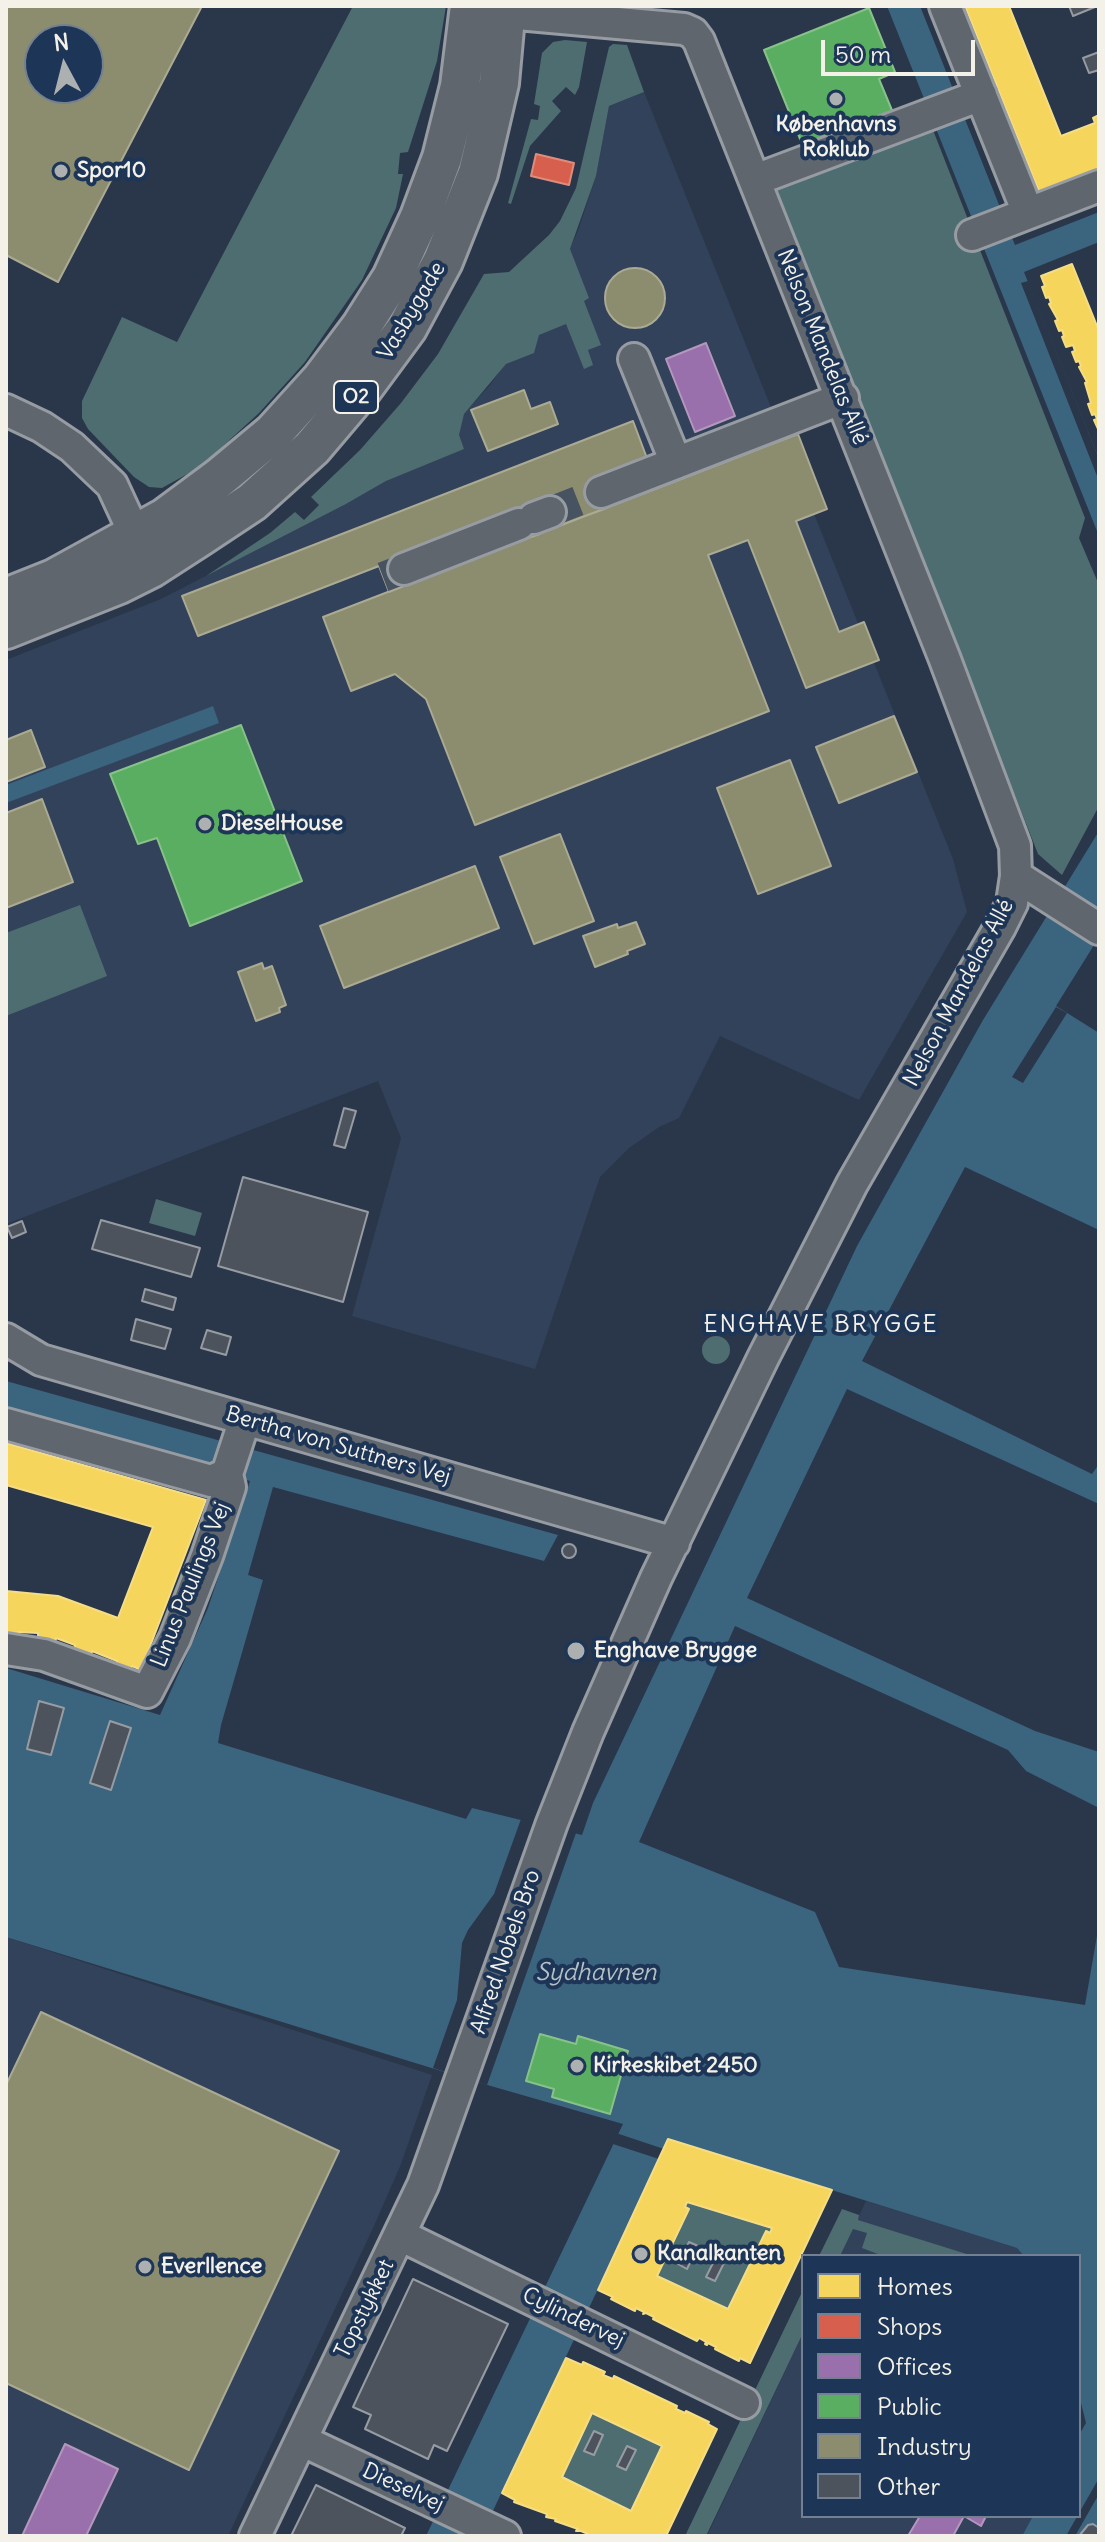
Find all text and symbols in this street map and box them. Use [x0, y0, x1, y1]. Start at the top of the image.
north arrow [24, 24, 104, 104]
scale bar [825, 24, 979, 74]
text: N [52, 27, 71, 57]
text: 50 m [835, 39, 891, 69]
marker: Københavns Roklub [827, 90, 845, 108]
place label: Københavns Roklub [775, 112, 897, 164]
place label: Spor10 [77, 158, 146, 184]
marker: Spor10 [52, 162, 70, 180]
street label: Nelson Mandelas Allé [771, 245, 873, 449]
street label: Vasbygade [372, 257, 452, 365]
road number: O2 [334, 381, 378, 413]
place label: DieselHouse [221, 811, 343, 837]
marker: DieselHouse [196, 815, 214, 833]
street label: Nelson Mandelas Allé [898, 895, 1020, 1091]
district label: ENGHAVE BRYGGE [703, 1311, 939, 1339]
street label: Bertha von Suttners Vej [223, 1401, 453, 1491]
street label: Linus Paulings Vej [146, 1499, 236, 1671]
place label: Enghave Brygge [594, 1638, 757, 1664]
marker: Enghave Brygge [565, 1640, 587, 1662]
street label: Alfred Nobels Bro [466, 1867, 546, 2037]
water label: Sydhavnen [535, 1959, 657, 1987]
place label: Kirkeskibet 2450 [593, 2053, 758, 2079]
marker: Kirkeskibet 2450 [568, 2057, 586, 2075]
place label: Kanalkanten [657, 2241, 781, 2267]
marker: Kanalkanten [632, 2245, 650, 2263]
place label: Everllence [161, 2254, 262, 2280]
legend [801, 2254, 1081, 2518]
street label: Topstykket [330, 2255, 400, 2363]
marker: Everllence [136, 2258, 154, 2276]
text: Homes [877, 2271, 953, 2301]
street label: Cylindervej [518, 2282, 628, 2354]
text: Shops [877, 2311, 942, 2341]
text: Offices [877, 2351, 952, 2381]
text: Public [877, 2391, 942, 2421]
text: Industry [877, 2431, 972, 2461]
street label: Dieselvej [358, 2458, 448, 2518]
text: Other [877, 2471, 940, 2501]

